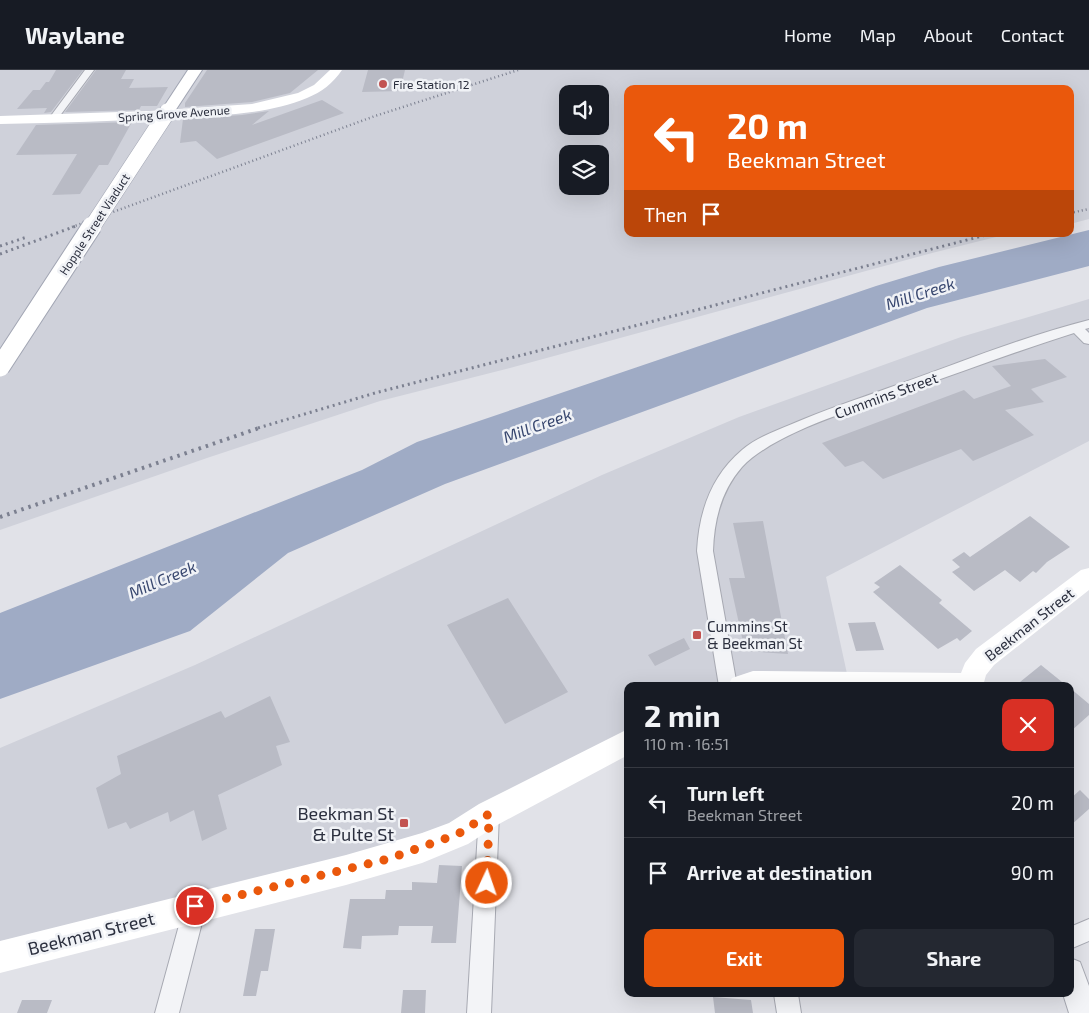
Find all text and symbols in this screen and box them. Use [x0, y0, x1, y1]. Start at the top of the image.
text: Waylane [25, 20, 125, 49]
text: Home [784, 24, 832, 46]
text: Map [860, 24, 896, 46]
text: About [924, 24, 973, 46]
text: Contact [1001, 24, 1064, 46]
place label: Fire Station 12 [393, 77, 470, 91]
marker: Fire Station 12 [377, 78, 389, 90]
map controls [559, 85, 609, 195]
button: sound [559, 85, 609, 135]
street label: Spring Grove Avenue [118, 102, 230, 124]
text: 20 m [727, 104, 808, 146]
icon: left [644, 105, 709, 170]
button: layers [559, 145, 609, 195]
text: Beekman Street [727, 146, 886, 172]
street label: Hopple Street Viaduct [56, 170, 132, 277]
icon: arrive [697, 200, 725, 228]
text: Then [644, 203, 687, 226]
water label: Mill Creek [883, 273, 957, 313]
street label: Cummins Street [832, 368, 940, 422]
water label: Mill Creek [500, 404, 574, 446]
water label: Mill Creek [125, 556, 199, 602]
street label: Beekman Street [981, 583, 1077, 664]
place label: Cummins St & Beekman St [707, 617, 803, 652]
marker: Cummins St & Beekman St [691, 629, 703, 641]
text: 2 min [644, 697, 721, 733]
button: close [1002, 699, 1054, 751]
text: 110 m · 16:51 [644, 734, 729, 753]
text: Turn left [687, 782, 764, 805]
icon: left [644, 789, 672, 817]
text: 20 m [1011, 791, 1054, 814]
place label: Beekman St & Pulte St [297, 802, 394, 845]
text: Beekman Street [687, 805, 802, 824]
marker: Beekman St & Pulte St [398, 817, 410, 829]
position arrow [460, 856, 512, 908]
icon: arrive [644, 859, 672, 887]
text: Arrive at destination [687, 861, 872, 884]
text: 90 m [1011, 861, 1054, 884]
pin [174, 885, 216, 927]
icon: arrive [181, 892, 209, 920]
street label: Beekman Street [25, 907, 157, 959]
button: Exit [644, 929, 844, 987]
button: Share [854, 929, 1054, 987]

